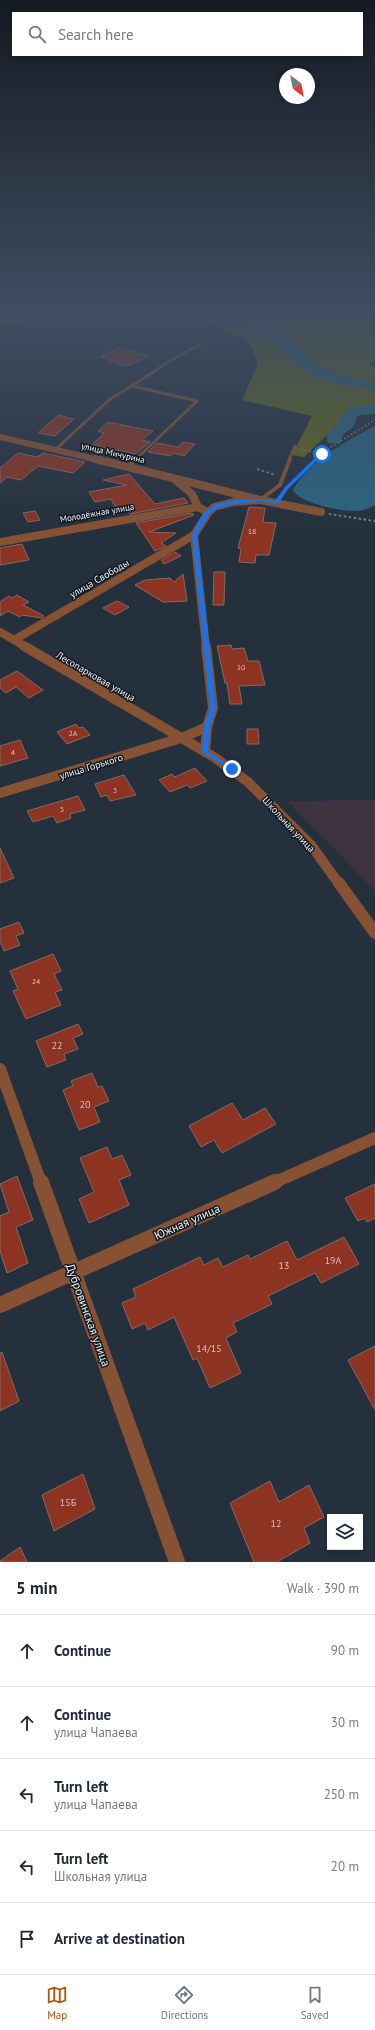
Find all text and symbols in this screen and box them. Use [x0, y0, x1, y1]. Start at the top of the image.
search box [12, 12, 363, 56]
icon: search [26, 23, 48, 45]
text: Search here [58, 25, 134, 44]
north arrow [279, 68, 315, 104]
street label: улица Мичурина [80, 440, 146, 465]
route start [313, 445, 331, 463]
street label: Молодёжная улица [59, 501, 135, 524]
house number: 18 [248, 526, 256, 536]
street label: улица Свободы [67, 556, 131, 601]
street label: Лесопарковая улица [53, 648, 138, 704]
house number: 10 [237, 662, 246, 672]
house number: 2А [68, 728, 78, 738]
house number: 4 [11, 747, 16, 757]
street label: улица Горького [58, 751, 125, 782]
route end [223, 760, 241, 778]
house number: 3 [113, 785, 117, 795]
street label: Школьная улица [259, 794, 318, 855]
house number: 5 [60, 804, 64, 814]
house number: 24 [32, 976, 41, 986]
house number: 22 [52, 1039, 62, 1052]
house number: 20 [80, 1098, 91, 1111]
street label: Южная улица [152, 1200, 222, 1243]
house number: 19А [325, 1254, 342, 1267]
house number: 13 [279, 1259, 289, 1272]
street label: Дубровинская улица [63, 1261, 114, 1368]
house number: 14/15 [196, 1342, 222, 1355]
house number: 15Б [60, 1496, 77, 1509]
map controls [327, 1514, 363, 1550]
button: layers [327, 1514, 363, 1550]
house number: 12 [271, 1517, 281, 1530]
text: 5 min [16, 1577, 57, 1599]
text: Walk · 390 m [287, 1580, 359, 1597]
icon: ahead [16, 1640, 38, 1662]
text: Continue [54, 1641, 111, 1660]
text: 90 m [331, 1642, 359, 1659]
text: Continue [54, 1705, 111, 1724]
icon: ahead [16, 1712, 38, 1734]
text: 30 m [331, 1714, 359, 1731]
text: улица Чапаева [54, 1724, 138, 1741]
text: Turn left [54, 1777, 108, 1796]
icon: left [16, 1784, 38, 1806]
text: 250 m [324, 1786, 359, 1803]
text: улица Чапаева [54, 1796, 138, 1813]
text: Turn left [54, 1849, 108, 1868]
icon: left [16, 1856, 38, 1878]
text: 20 m [331, 1858, 359, 1875]
text: Школьная улица [54, 1868, 147, 1885]
icon: arrive [16, 1928, 38, 1950]
text: Arrive at destination [54, 1929, 185, 1948]
tab: Map [46, 1984, 68, 2022]
tab: Directions [161, 1984, 208, 2022]
tab: Saved [301, 1984, 329, 2022]

